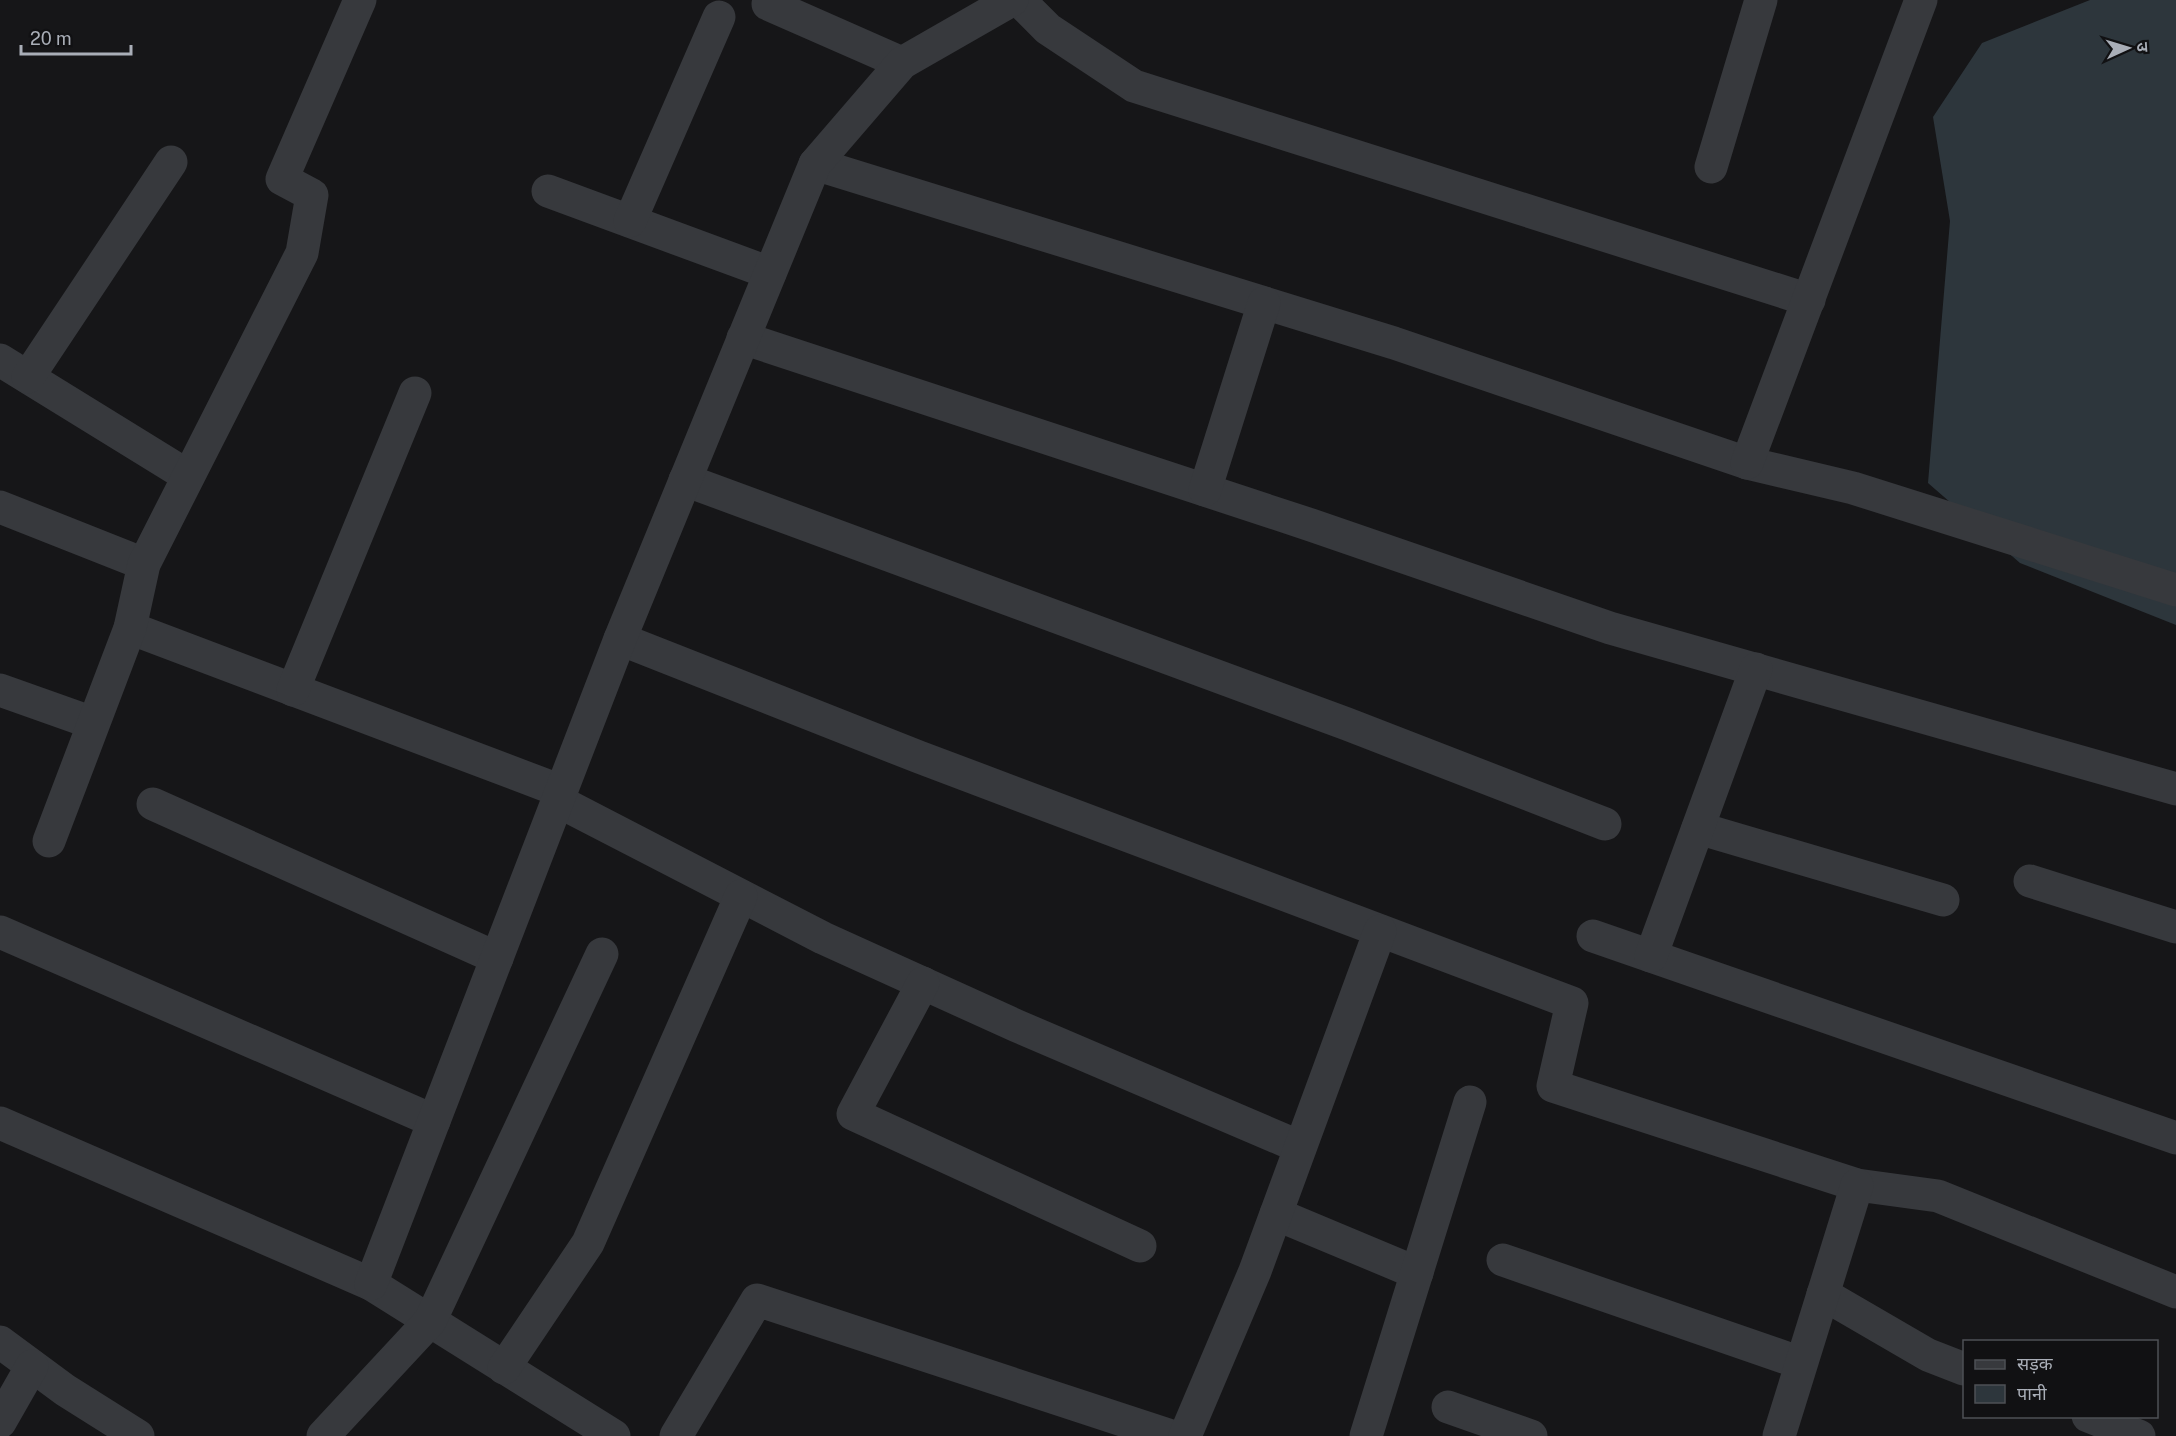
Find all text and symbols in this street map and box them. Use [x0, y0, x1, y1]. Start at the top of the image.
scale bar [21, 18, 130, 56]
north arrow [2098, 18, 2158, 78]
text: 20 m [30, 28, 72, 49]
text: उ [2133, 42, 2152, 53]
legend [1963, 1340, 2158, 1418]
text: सड़क [2017, 1353, 2054, 1374]
text: पानी [2017, 1383, 2047, 1404]

